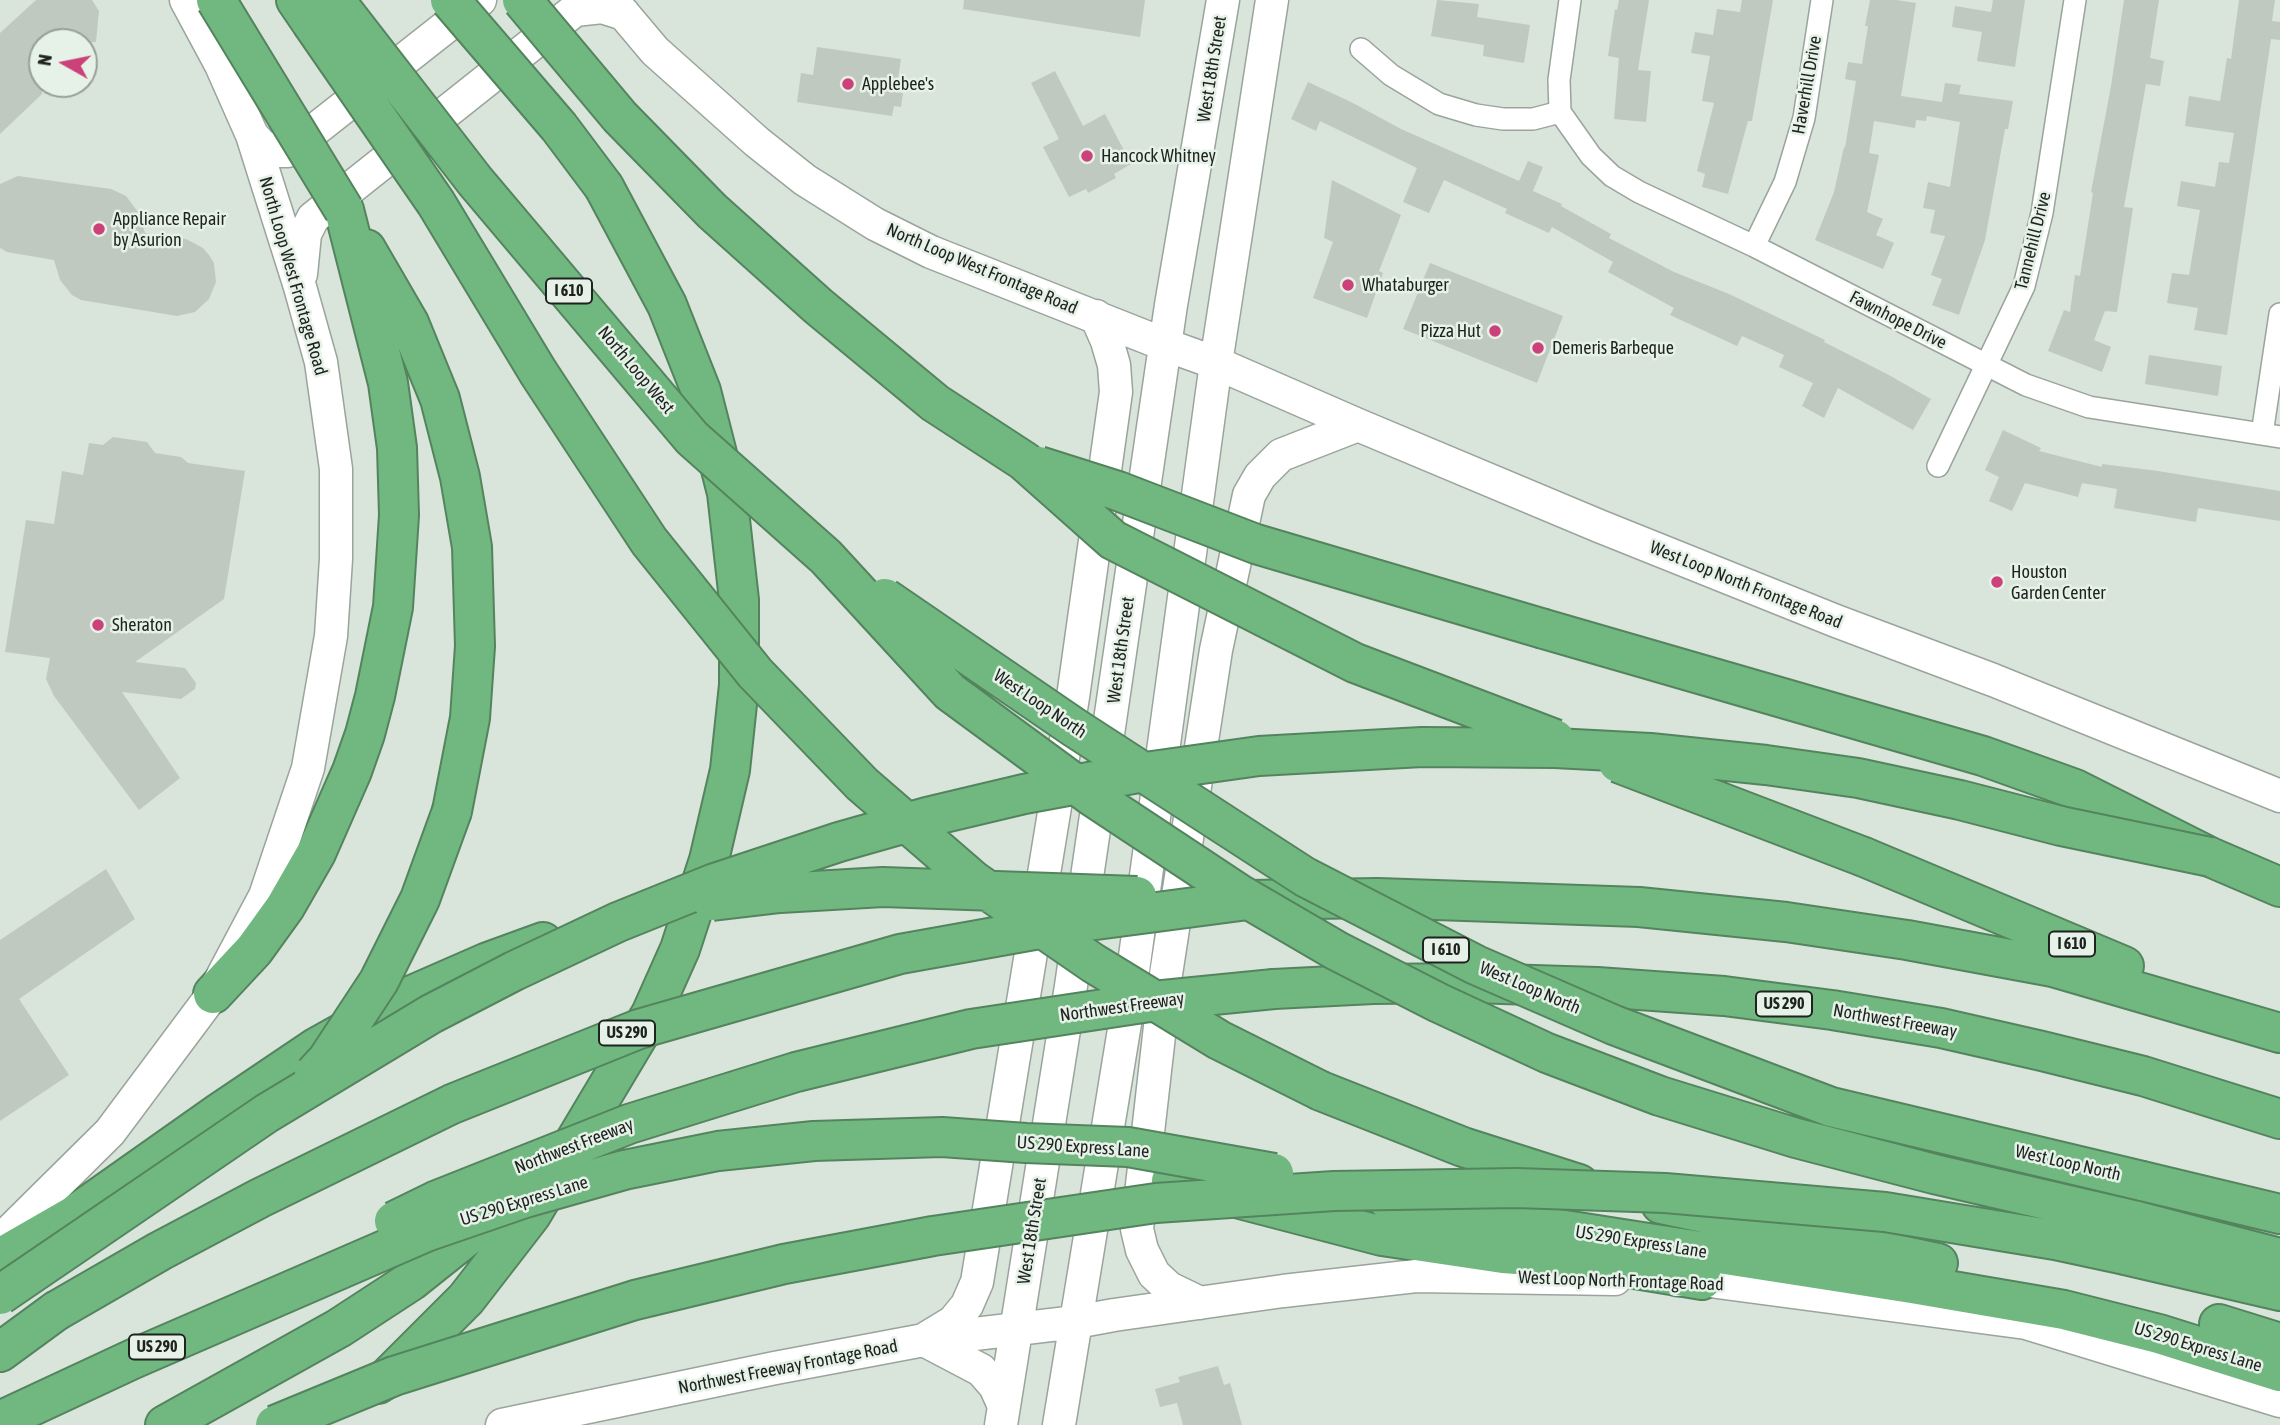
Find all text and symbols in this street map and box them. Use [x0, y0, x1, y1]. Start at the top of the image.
street label: West 18th Street [1193, 14, 1231, 124]
north arrow [28, 28, 98, 98]
street label: Haverhill Drive [1788, 34, 1826, 136]
text: N [32, 53, 56, 67]
place label: Applebee's [862, 73, 934, 95]
marker: Applebee's [840, 76, 856, 92]
place label: Hancock Whitney [1101, 145, 1216, 167]
marker: Hancock Whitney [1079, 148, 1095, 164]
street label: North Loop West Frontage Road [254, 174, 332, 378]
street label: Tannehill Drive [2010, 190, 2056, 292]
place label: Appliance Repair by Asurion [113, 208, 226, 250]
street label: North Loop West Frontage Road [883, 219, 1081, 319]
marker: Appliance Repair by Asurion [91, 221, 107, 237]
place label: Whataburger [1362, 274, 1449, 296]
marker: Whataburger [1340, 277, 1356, 293]
road number: I 610 [546, 278, 592, 304]
street label: Fawnhope Drive [1846, 286, 1950, 354]
place label: Pizza Hut [1420, 320, 1481, 342]
street label: North Loop West [593, 322, 679, 418]
marker: Pizza Hut [1487, 323, 1503, 339]
place label: Demeris Barbeque [1552, 337, 1674, 359]
marker: Demeris Barbeque [1530, 340, 1546, 356]
street label: West Loop North Frontage Road [1647, 536, 1845, 634]
place label: Houston Garden Center [2011, 561, 2106, 604]
marker: Houston Garden Center [1989, 574, 2005, 590]
street label: West 18th Street [1103, 595, 1139, 705]
place label: Sheraton [112, 614, 172, 636]
marker: Sheraton [90, 617, 106, 633]
street label: West Loop North [989, 665, 1091, 743]
road number: I 610 [2049, 932, 2095, 956]
road number: I 610 [1423, 938, 1469, 962]
street label: West Loop North [1476, 957, 1584, 1019]
street label: Northwest Freeway [1058, 988, 1186, 1026]
road number: US 290 [1756, 992, 1812, 1016]
street label: Northwest Freeway [1831, 999, 1959, 1043]
road number: US 290 [599, 1021, 655, 1046]
street label: Northwest Freeway [512, 1113, 636, 1179]
street label: US 290 Express Lane [1016, 1132, 1150, 1162]
street label: West Loop North [2013, 1140, 2123, 1186]
street label: US 290 Express Lane [457, 1171, 591, 1231]
street label: West 18th Street [1013, 1176, 1051, 1286]
street label: US 290 Express Lane [1574, 1221, 1708, 1263]
street label: West Loop North Frontage Road [1518, 1267, 1724, 1295]
street label: US 290 Express Lane [2131, 1317, 2265, 1377]
road number: US 290 [129, 1334, 185, 1359]
street label: Northwest Freeway Frontage Road [676, 1335, 900, 1399]

